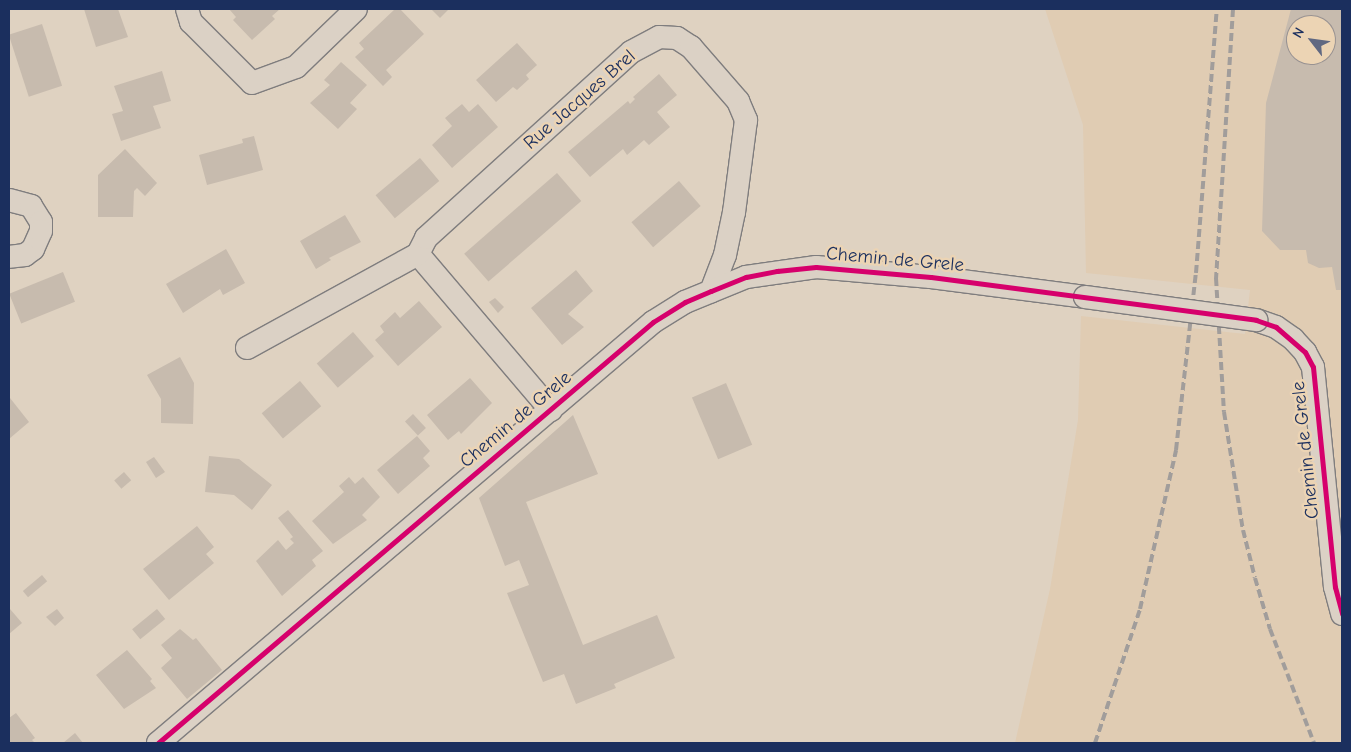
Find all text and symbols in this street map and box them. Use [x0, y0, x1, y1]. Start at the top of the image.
north arrow [1286, 15, 1336, 65]
text: N [1289, 25, 1308, 41]
street label: Rue Jacques Brel [520, 45, 640, 155]
street label: Chemin de Grele [825, 243, 965, 277]
street label: Chemin de Grele [456, 367, 576, 473]
street label: Chemin de Grele [1287, 380, 1325, 520]

